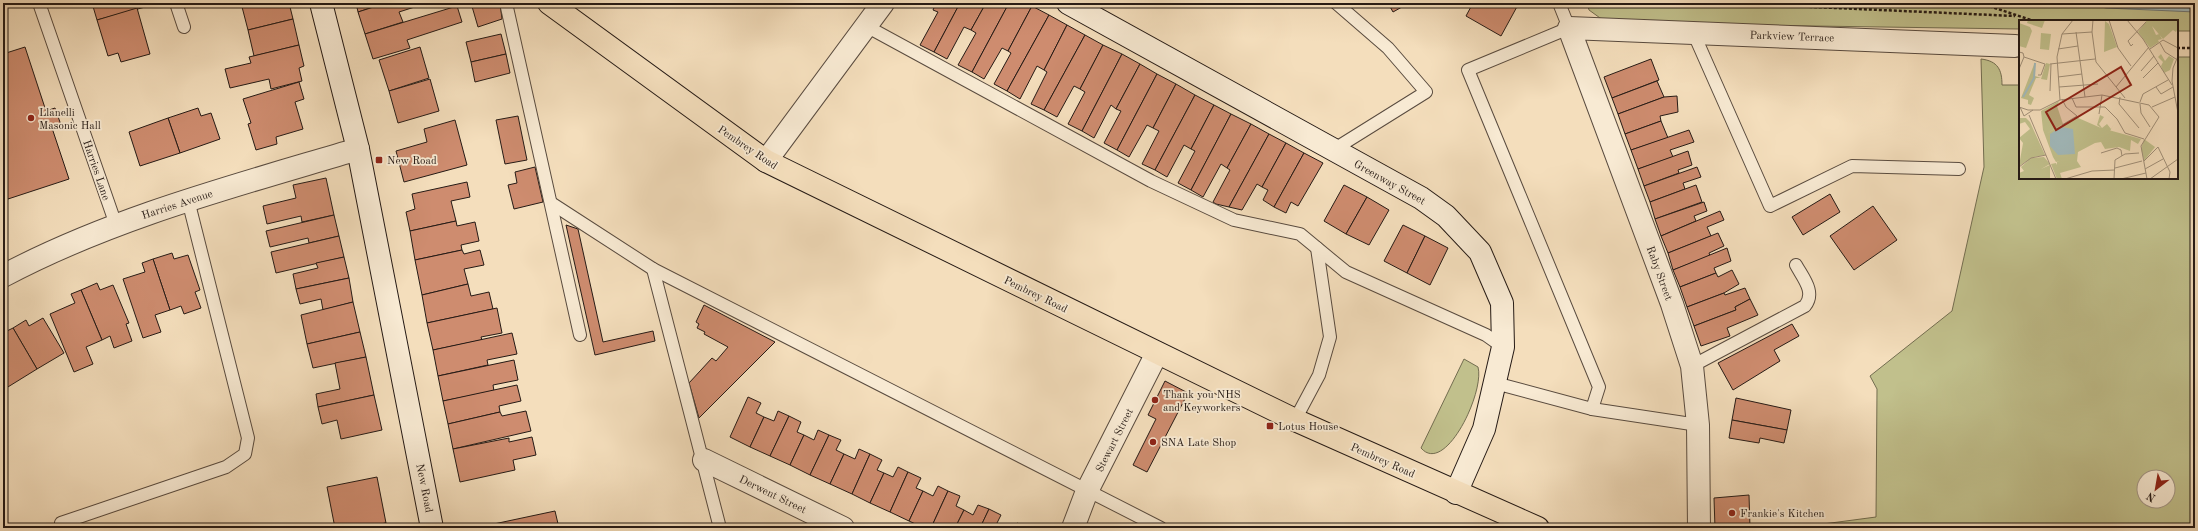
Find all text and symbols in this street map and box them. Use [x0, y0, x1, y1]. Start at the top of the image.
inset map [2019, 20, 2178, 179]
street label: Parkview Terrace [1749, 31, 1834, 44]
place label: Llanelli Masonic Hall [39, 108, 101, 132]
marker: Llanelli Masonic Hall [26, 113, 36, 123]
street label: Pembrey Road [715, 124, 779, 172]
street label: Harries Lane [80, 139, 111, 202]
marker: New Road [374, 155, 384, 165]
place label: New Road [387, 156, 437, 167]
street label: Greenway Street [1352, 159, 1427, 208]
street label: Harries Avenue [141, 189, 214, 222]
street label: Raby Street [1644, 245, 1674, 302]
street label: Pembrey Road [1002, 275, 1069, 316]
place label: Thank you NHS and Keyworkers [1163, 390, 1241, 414]
marker: Thank you NHS and Keyworkers [1150, 395, 1160, 405]
street label: Stewart Street [1095, 407, 1136, 474]
marker: Lotus House [1265, 421, 1275, 431]
place label: Lotus House [1278, 422, 1338, 433]
marker: SNA Late Shop [1148, 437, 1158, 447]
place label: SNA Late Shop [1161, 438, 1236, 449]
street label: Pembrey Road [1348, 442, 1417, 481]
street label: New Road [413, 463, 434, 514]
north arrow [2136, 469, 2176, 509]
street label: Derwent Street [737, 474, 808, 516]
text: N [2145, 489, 2158, 503]
marker: Frankie's Kitchen [1727, 508, 1737, 518]
place label: Frankie's Kitchen [1740, 509, 1825, 520]

